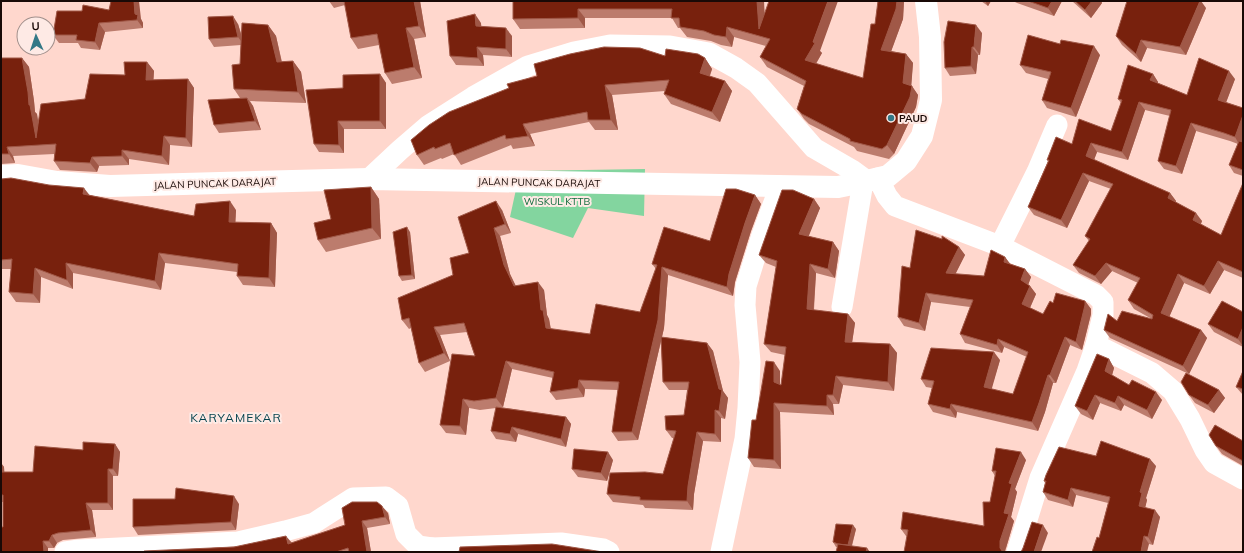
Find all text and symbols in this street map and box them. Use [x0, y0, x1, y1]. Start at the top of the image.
north arrow [16, 16, 56, 56]
text: U [31, 19, 40, 33]
place label: PAUD [899, 112, 928, 125]
marker: PAUD [886, 113, 896, 123]
street label: JALAN PUNCAK DARAJAT [154, 175, 276, 192]
street label: JALAN PUNCAK DARAJAT [478, 175, 600, 190]
park label: WISKUL KTTB [524, 195, 590, 208]
district label: KARYAMEKAR [190, 410, 282, 425]

